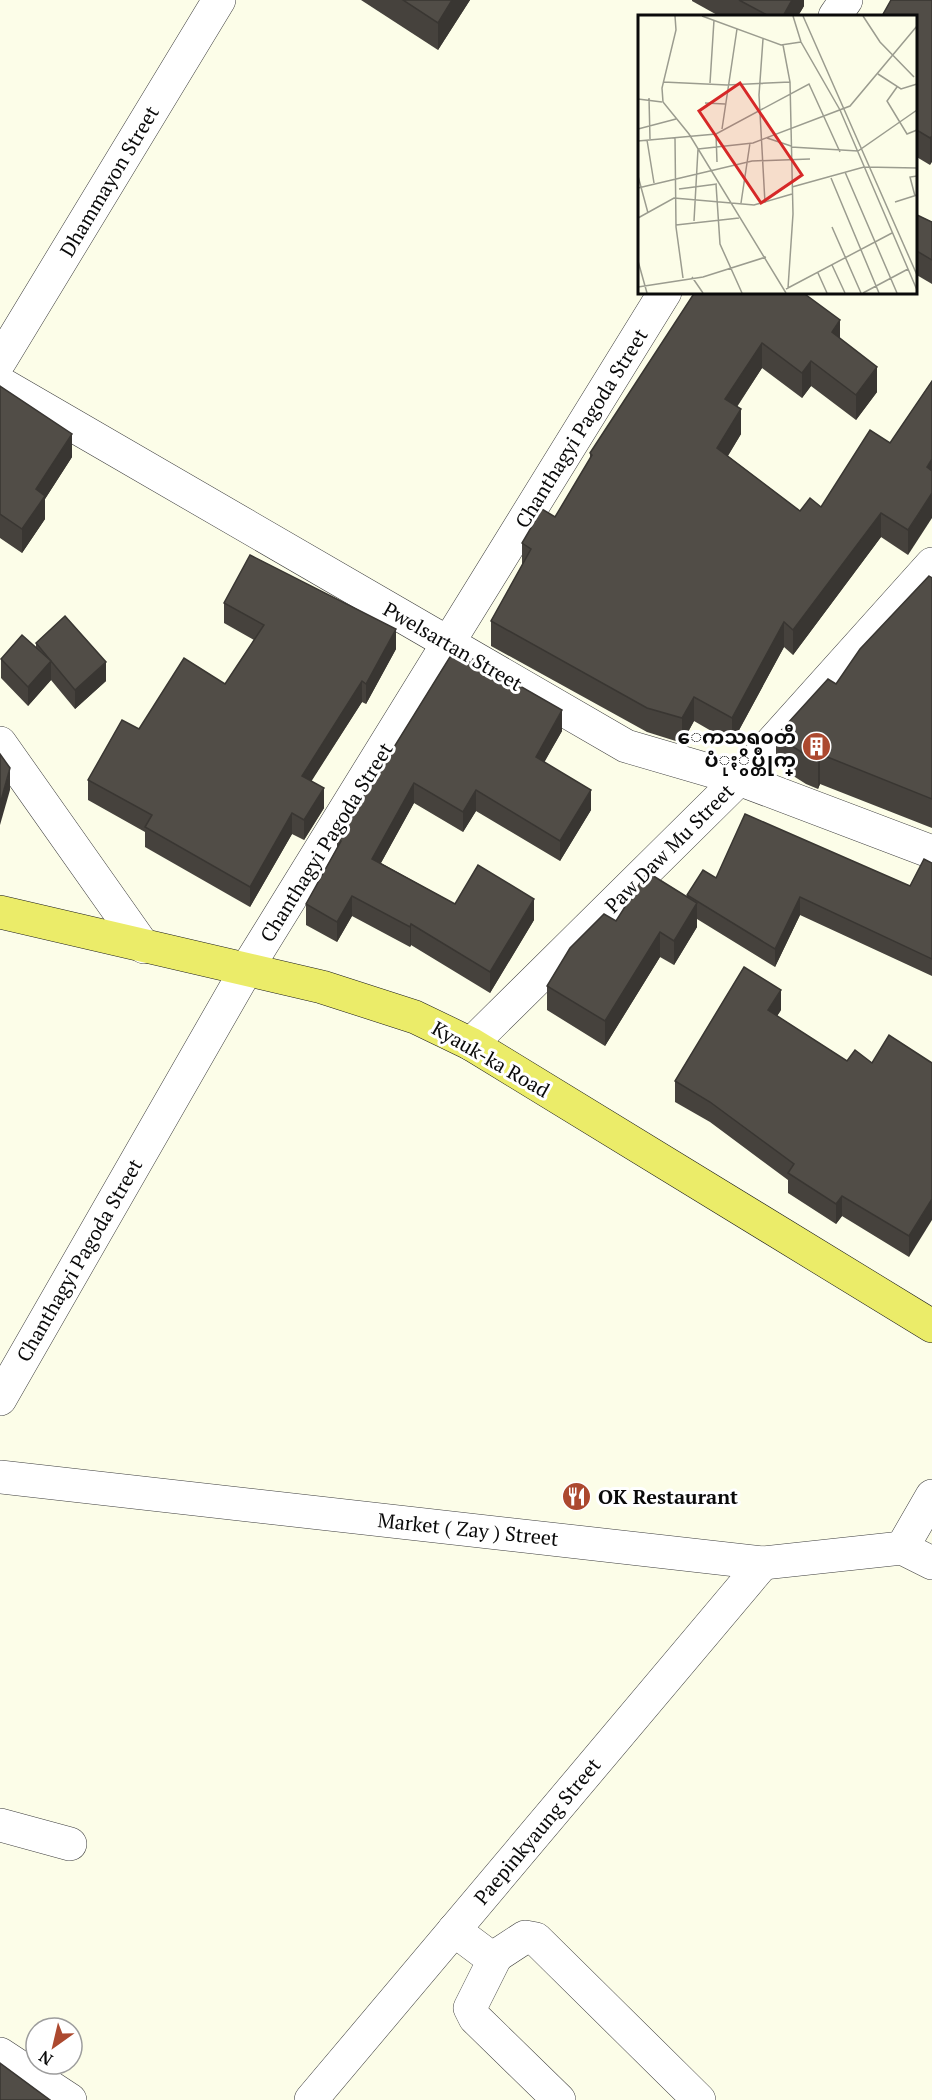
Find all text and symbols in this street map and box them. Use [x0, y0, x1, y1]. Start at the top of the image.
inset map [638, 15, 917, 294]
street label: Dhammayon Street [53, 100, 165, 261]
street label: Chanthagyi Pagoda Street [509, 323, 654, 533]
street label: Pwelsartan Street [379, 595, 528, 697]
place label: ေကသရ၀တီ ပံုႏွိပ္တိုက္ [678, 723, 796, 776]
building icon: ေကသရ၀တီ ပံုႏွိပ္တိုက္ [801, 731, 833, 763]
street label: Chanthagyi Pagoda Street [254, 737, 399, 947]
street label: Paw Daw Mu Street [599, 777, 740, 918]
street label: Kyauk-ka Road [427, 1014, 555, 1104]
street label: Chanthagyi Pagoda Street [10, 1153, 149, 1367]
restaurant icon: OK Restaurant [561, 1480, 593, 1512]
place label: OK Restaurant [598, 1483, 738, 1510]
street label: Market ( Zay ) Street [376, 1506, 560, 1552]
street label: Paepinkyaung Street [468, 1751, 607, 1910]
north arrow [24, 2016, 84, 2076]
text: N [34, 2046, 57, 2071]

